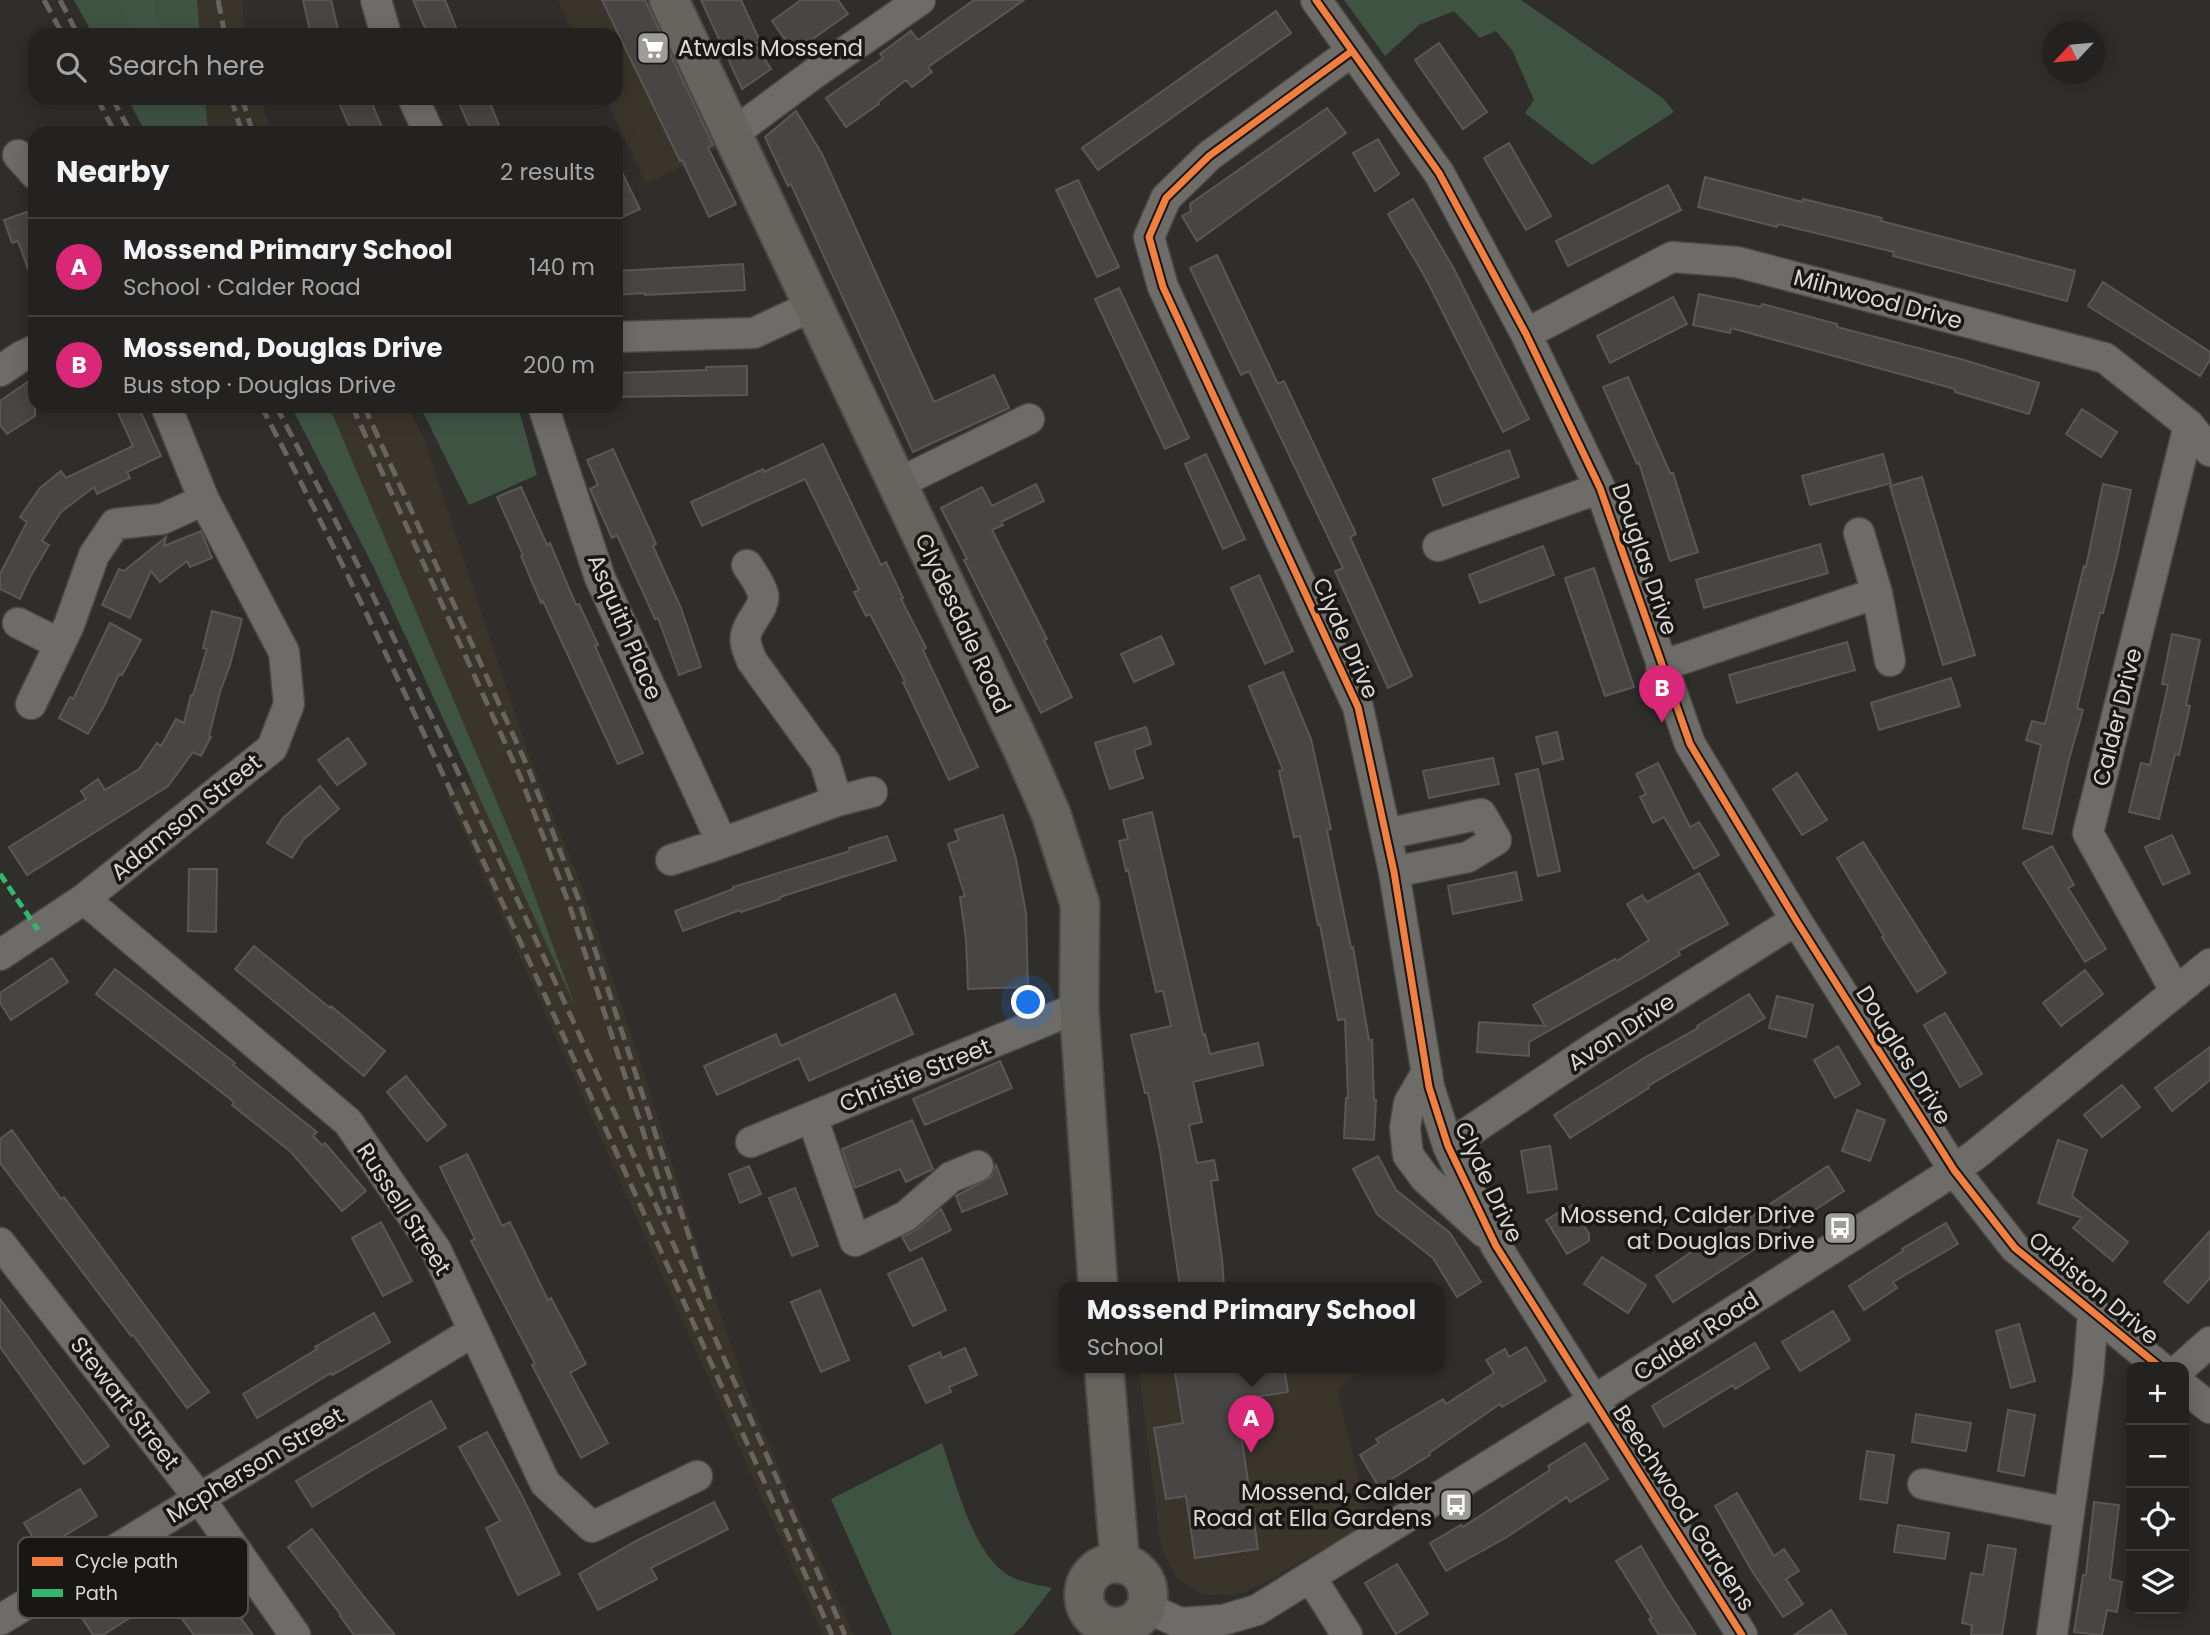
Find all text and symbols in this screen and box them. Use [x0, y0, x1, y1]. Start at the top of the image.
north arrow [2042, 21, 2105, 84]
search box [28, 28, 623, 105]
supermarket icon: Atwals Mossend [634, 29, 672, 67]
place label: Atwals Mossend [678, 32, 863, 64]
icon: search [52, 48, 90, 86]
text: Search here [108, 48, 265, 84]
text: Nearby [56, 150, 170, 193]
text: 2 results [500, 156, 595, 188]
text: Mossend Primary School [123, 232, 452, 268]
text: A [71, 251, 87, 283]
text: 140 m [529, 251, 595, 283]
street label: Milnwood Drive [1790, 261, 1966, 337]
text: School · Calder Road [123, 271, 361, 303]
text: Mossend, Douglas Drive [123, 330, 443, 366]
text: B [71, 349, 87, 381]
text: 200 m [523, 349, 595, 381]
text: Bus stop · Douglas Drive [123, 369, 396, 401]
street label: Douglas Drive [1604, 479, 1686, 639]
street label: Clydesdale Road [907, 528, 1019, 718]
street label: Asquith Place [580, 549, 670, 705]
street label: Clyde Drive [1305, 572, 1387, 704]
street label: Calder Drive [2084, 645, 2150, 789]
pin: B [1639, 665, 1685, 723]
street label: Adamson Street [104, 746, 268, 888]
street label: Douglas Drive [1848, 979, 1960, 1131]
your location [1011, 985, 1045, 1019]
street label: Avon Drive [1561, 985, 1681, 1079]
street label: Christie Street [835, 1030, 995, 1120]
street label: Clyde Drive [1447, 1116, 1531, 1248]
street label: Russell Street [349, 1137, 459, 1281]
place label: Mossend, Calder Drive at Douglas Drive [1560, 1199, 1815, 1257]
bus stop icon: Mossend, Calder Drive at Douglas Drive [1821, 1209, 1859, 1247]
street label: Orbiston Drive [2022, 1224, 2166, 1352]
popup [1059, 1282, 1444, 1373]
street label: Calder Road [1627, 1284, 1765, 1388]
text: Mossend Primary School [1087, 1292, 1416, 1328]
street label: Stewart Street [63, 1330, 187, 1476]
text: School [1087, 1331, 1164, 1363]
map controls [2126, 1362, 2189, 1614]
button: + [2126, 1362, 2189, 1425]
pin: A [1228, 1395, 1274, 1453]
street label: Mcpherson Street [160, 1399, 350, 1531]
street label: Beechwood Gardens [1605, 1399, 1763, 1617]
button: − [2126, 1425, 2189, 1488]
place label: Mossend, Calder Road at Ella Gardens [1193, 1476, 1432, 1534]
bus stop icon: Mossend, Calder Road at Ella Gardens [1437, 1486, 1475, 1524]
button: locate [2126, 1488, 2189, 1551]
legend [18, 1537, 248, 1618]
text: Cycle path [75, 1548, 178, 1575]
button: layers [2126, 1551, 2189, 1614]
text: Path [75, 1580, 118, 1607]

